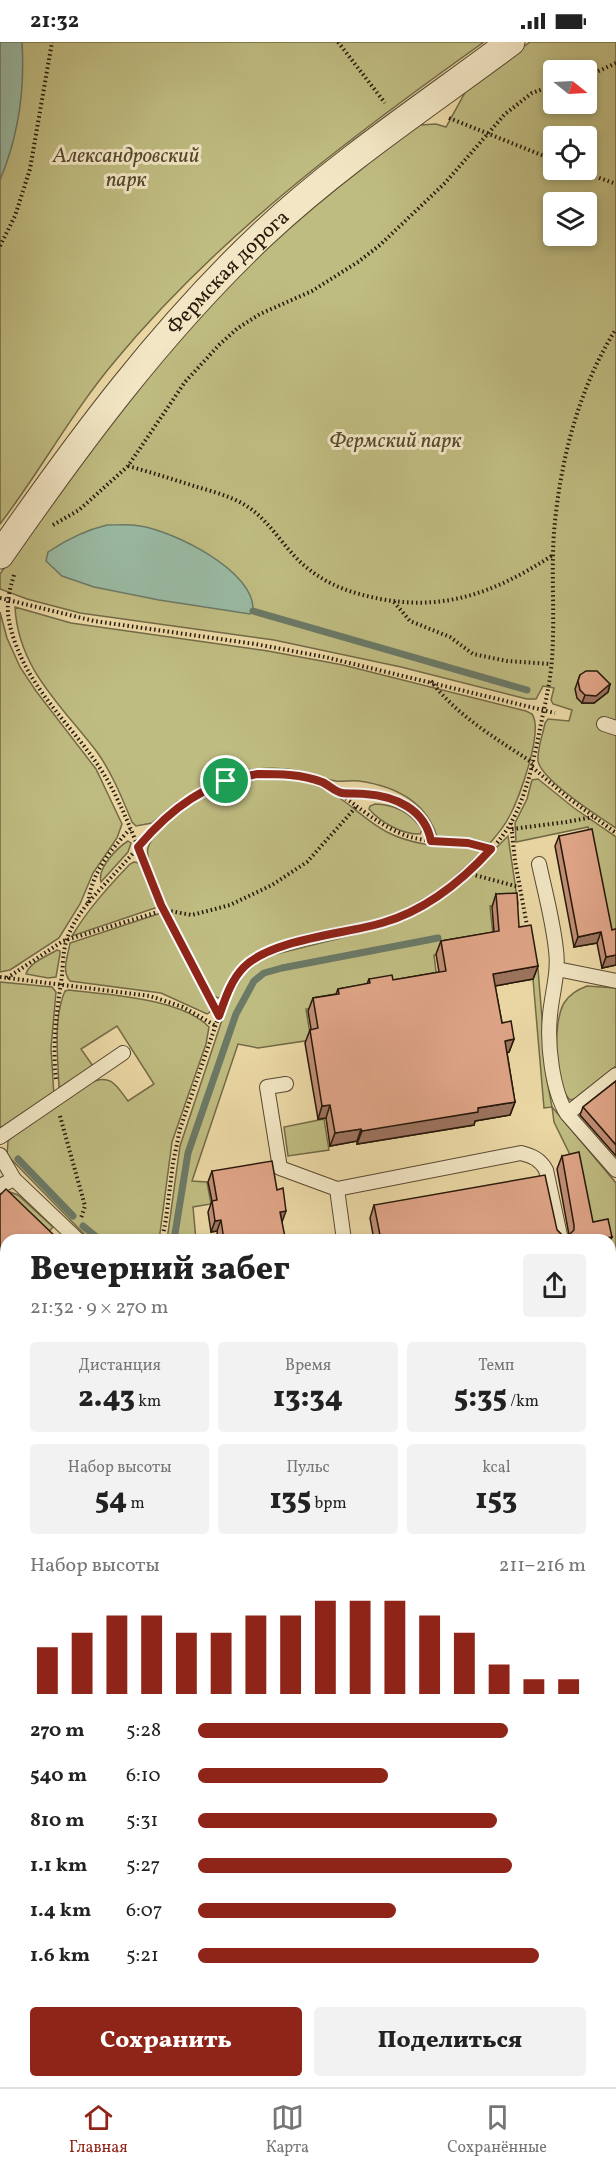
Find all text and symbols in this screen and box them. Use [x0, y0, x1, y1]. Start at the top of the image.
text: 21:32 [30, 6, 79, 37]
north arrow [543, 60, 597, 114]
map controls [543, 60, 597, 246]
button: locate [543, 126, 597, 180]
park label: Александровский парк [52, 142, 200, 195]
button: layers [543, 192, 597, 246]
street label: Фермская дорога [160, 204, 296, 342]
park label: Фермский парк [329, 427, 462, 456]
pin [200, 755, 251, 806]
icon: arrive [209, 764, 242, 797]
text: Вечерний забег [30, 1248, 290, 1294]
button: share [523, 1254, 586, 1317]
text: 21:32 · 9 × 270 m [30, 1294, 168, 1322]
text: Дистанция [79, 1355, 161, 1377]
text: Время [285, 1355, 331, 1377]
text: Темп [478, 1355, 514, 1377]
text: 2.43 [78, 1377, 135, 1419]
text: 13:34 [273, 1377, 343, 1419]
text: 5:35 [454, 1377, 507, 1419]
text: km [135, 1391, 161, 1413]
text: /km [507, 1391, 539, 1413]
text: Набор высоты [68, 1457, 172, 1479]
text: Пульс [286, 1457, 330, 1479]
text: kcal [482, 1457, 511, 1479]
text: 54 [95, 1479, 127, 1521]
text: 135 [269, 1479, 311, 1521]
text: 153 [475, 1479, 517, 1521]
text: m [127, 1493, 145, 1515]
text: bpm [311, 1493, 347, 1515]
text: Набор высоты [30, 1552, 160, 1580]
text: 211–216 m [499, 1552, 586, 1580]
text: 270 m [30, 1717, 85, 1745]
text: 5:28 [126, 1717, 161, 1745]
text: 540 m [30, 1762, 87, 1790]
text: 6:10 [126, 1762, 161, 1790]
text: 810 m [30, 1807, 85, 1835]
text: 5:31 [126, 1807, 158, 1835]
text: 1.1 km [30, 1852, 87, 1880]
text: 5:27 [126, 1852, 160, 1880]
text: 1.4 km [30, 1897, 91, 1925]
text: 6:07 [126, 1897, 163, 1925]
text: 1.6 km [30, 1942, 90, 1970]
text: 5:21 [126, 1942, 159, 1970]
button: Сохранить [30, 2007, 302, 2076]
button: Поделиться [314, 2007, 586, 2076]
tab: Главная [69, 2101, 128, 2159]
tab: Карта [266, 2101, 309, 2159]
tab: Сохранённые [447, 2101, 547, 2159]

